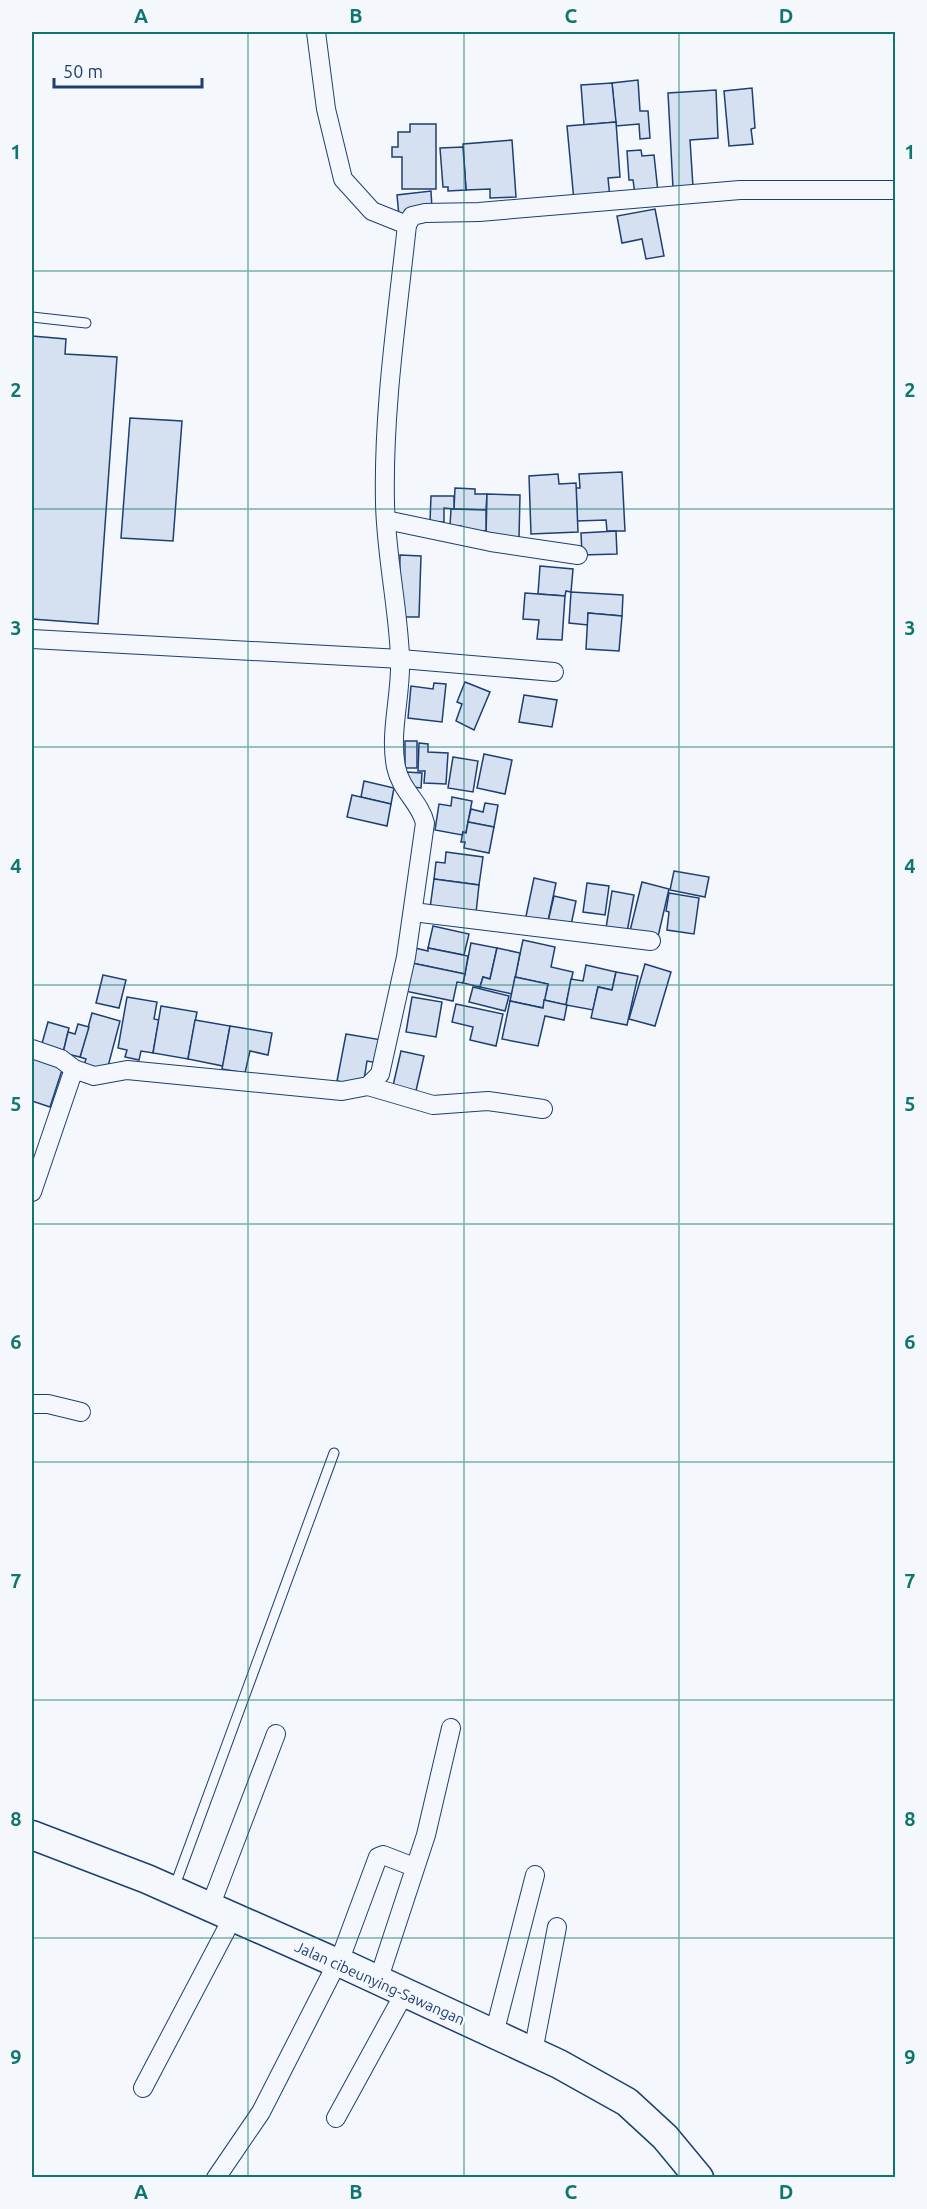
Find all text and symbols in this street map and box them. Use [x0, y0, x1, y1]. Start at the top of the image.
text: A [134, 4, 148, 27]
text: B [349, 4, 363, 27]
text: C [565, 4, 578, 27]
text: D [779, 4, 793, 27]
scale bar [54, 51, 202, 89]
text: 50 m [63, 61, 103, 81]
text: 1 [10, 140, 22, 163]
text: 1 [904, 140, 916, 163]
text: 2 [10, 378, 22, 401]
text: 2 [904, 378, 916, 401]
text: 3 [10, 616, 22, 639]
text: 3 [904, 616, 916, 639]
text: 4 [10, 854, 22, 877]
text: 4 [904, 854, 916, 877]
text: 5 [10, 1092, 22, 1115]
text: 5 [904, 1092, 916, 1115]
text: 6 [10, 1330, 22, 1353]
text: 6 [904, 1330, 916, 1353]
text: 7 [10, 1569, 22, 1592]
text: 7 [904, 1569, 916, 1592]
text: 8 [10, 1807, 22, 1830]
text: 8 [904, 1807, 916, 1830]
street label: Jalan cibeunying-Sawangan [292, 1938, 468, 2028]
text: 9 [10, 2045, 22, 2068]
text: 9 [904, 2045, 916, 2068]
text: A [134, 2180, 148, 2203]
text: B [349, 2180, 363, 2203]
text: C [565, 2180, 578, 2203]
text: D [779, 2180, 793, 2203]

